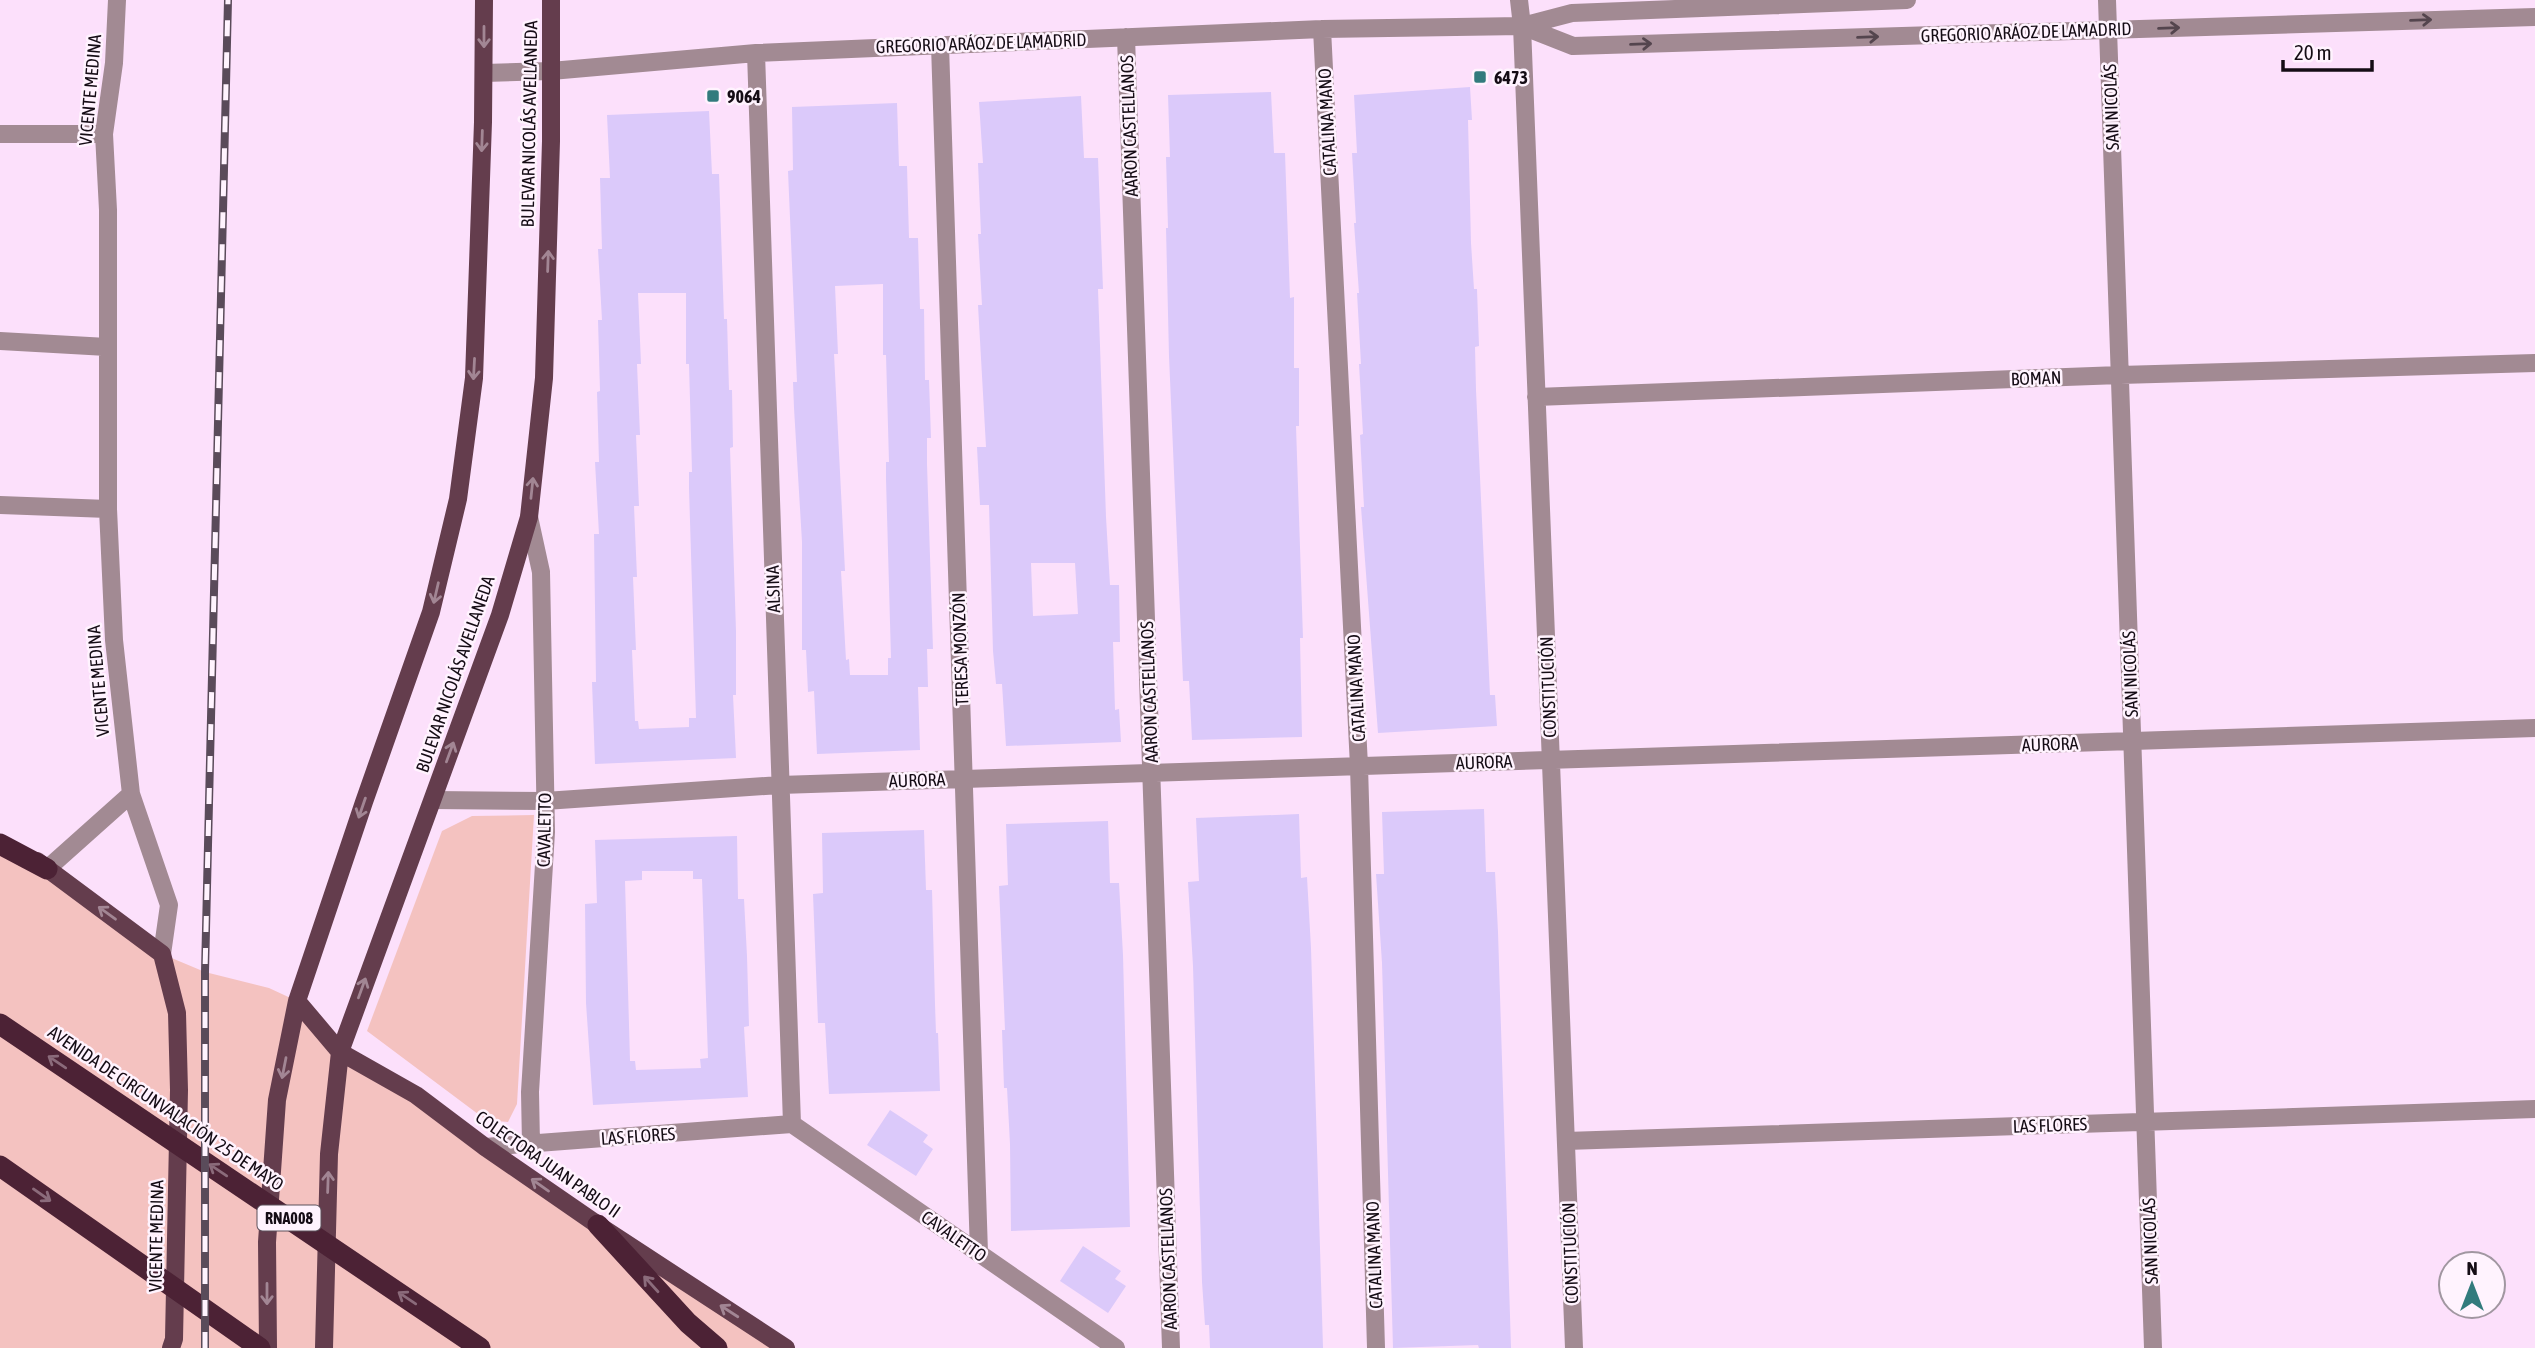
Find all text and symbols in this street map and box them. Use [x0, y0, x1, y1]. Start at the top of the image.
one-way arrow [2409, 14, 2432, 27]
street label: GREGORIO ARÁOZ DE LAMADRID [1920, 18, 2132, 46]
street label: BULEVAR NICOLÁS AVELLANEDA [517, 20, 541, 228]
one-way arrow [2157, 21, 2180, 34]
one-way arrow [477, 25, 491, 48]
scale bar [2283, 28, 2372, 72]
street label: GREGORIO ARÁOZ DE LAMADRID [875, 29, 1087, 57]
one-way arrow [1857, 30, 1880, 44]
street label: VICENTE MEDINA [75, 33, 105, 147]
one-way arrow [1629, 38, 1652, 51]
text: 20 m [2294, 40, 2332, 64]
street label: AARON CASTELLANOS [1116, 54, 1142, 197]
street label: SAN NICOLÁS [2099, 63, 2123, 150]
place label: 6473 [1494, 67, 1528, 88]
street label: CATALINA MANO [1314, 68, 1340, 176]
marker: 6473 [1472, 69, 1488, 85]
place label: 9064 [727, 86, 761, 107]
marker: 9064 [705, 88, 721, 104]
one-way arrow [475, 130, 488, 152]
one-way arrow [541, 250, 555, 273]
one-way arrow [467, 357, 480, 380]
street label: BOMAN [2010, 367, 2062, 389]
one-way arrow [526, 477, 539, 500]
street label: ALSINA [762, 565, 784, 613]
street label: BULEVAR NICOLÁS AVELLANEDA [411, 573, 499, 775]
one-way arrow [429, 581, 442, 604]
street label: TERESA MONZÓN [948, 592, 972, 706]
street label: AARON CASTELLANOS [1136, 620, 1162, 763]
street label: VICENTE MEDINA [83, 624, 113, 738]
street label: SAN NICOLÁS [2118, 630, 2142, 717]
street label: CATALINA MANO [1343, 634, 1369, 742]
street label: CONSTITUCIÓN [1536, 636, 1560, 738]
street label: AURORA [2021, 733, 2079, 755]
one-way arrow [445, 741, 457, 763]
street label: AURORA [1455, 751, 1513, 773]
street label: AURORA [888, 769, 946, 791]
street label: CAVALETTO [533, 793, 555, 867]
one-way arrow [355, 796, 367, 818]
one-way arrow [99, 906, 117, 921]
one-way arrow [357, 977, 369, 999]
street label: AVENIDA DE CIRCUNVALACIÓN 25 DE MAYO [44, 1021, 288, 1195]
one-way arrow [48, 1055, 67, 1069]
one-way arrow [276, 1056, 290, 1079]
street label: COLECTORA JUAN PABLO II [472, 1106, 624, 1222]
street label: LAS FLORES [2012, 1113, 2088, 1137]
street label: LAS FLORES [600, 1123, 676, 1149]
one-way arrow [209, 1163, 228, 1178]
one-way arrow [321, 1171, 335, 1194]
one-way arrow [531, 1178, 550, 1192]
street label: VICENTE MEDINA [145, 1180, 167, 1292]
street label: AARON CASTELLANOS [1155, 1187, 1181, 1330]
one-way arrow [31, 1188, 51, 1202]
street label: SAN NICOLÁS [2138, 1197, 2162, 1284]
street label: CATALINA MANO [1362, 1201, 1386, 1309]
street label: CONSTITUCIÓN [1558, 1202, 1582, 1304]
road number: RNA008 [258, 1206, 320, 1230]
street label: CAVALETTO [917, 1206, 991, 1266]
north arrow [2437, 1250, 2507, 1320]
text: N [2466, 1257, 2478, 1279]
one-way arrow [643, 1275, 659, 1293]
one-way arrow [260, 1283, 274, 1306]
one-way arrow [398, 1291, 417, 1305]
one-way arrow [720, 1303, 740, 1317]

